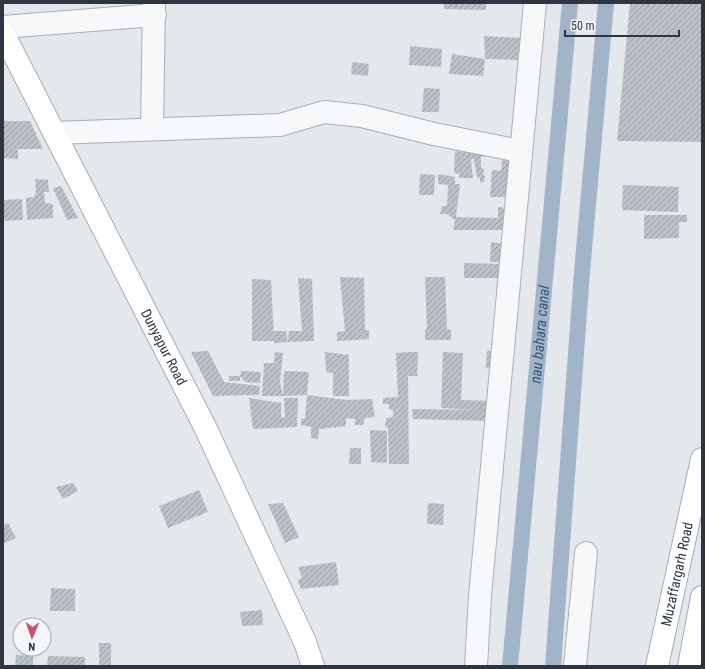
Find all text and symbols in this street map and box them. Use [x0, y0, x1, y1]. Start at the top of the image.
scale bar [565, 12, 679, 38]
text: 50 m [571, 19, 595, 33]
water label: nau bahara canal [527, 284, 553, 384]
street label: Dunyapur Road [138, 306, 190, 388]
street label: Muzaffargarh Road [658, 521, 696, 628]
north arrow [12, 617, 52, 657]
text: N [28, 640, 35, 653]

